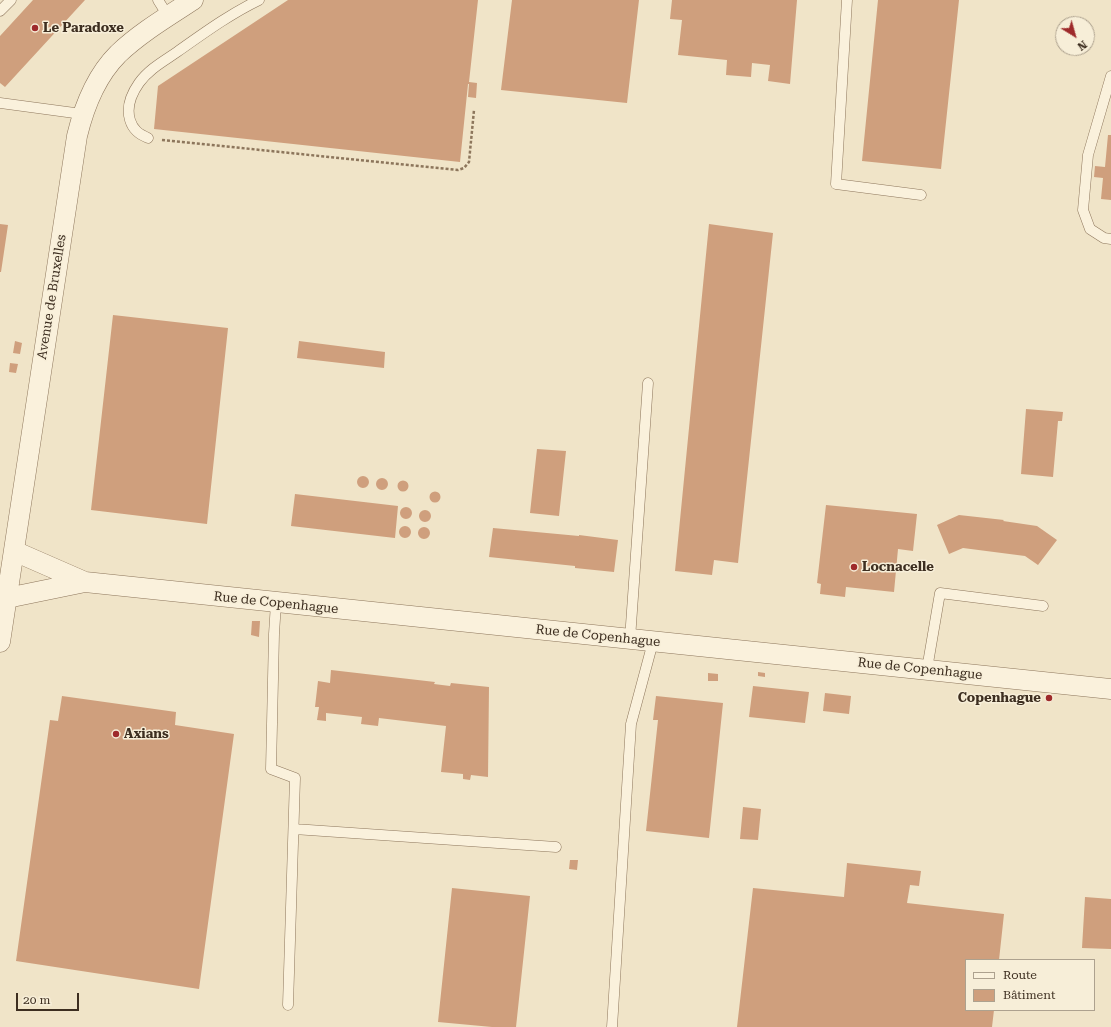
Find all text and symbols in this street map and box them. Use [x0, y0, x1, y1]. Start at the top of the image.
north arrow [1055, 16, 1095, 56]
place label: Le Paradoxe [43, 20, 124, 36]
marker: Le Paradoxe [30, 23, 40, 33]
text: N [1075, 37, 1089, 53]
street label: Avenue de Bruxelles [34, 233, 70, 361]
place label: Locnacelle [862, 559, 934, 575]
marker: Locnacelle [849, 562, 859, 572]
street label: Rue de Copenhague [213, 589, 339, 617]
street label: Rue de Copenhague [535, 622, 661, 650]
street label: Rue de Copenhague [857, 655, 983, 683]
place label: Copenhague [958, 690, 1041, 706]
marker: Copenhague [1044, 693, 1054, 703]
place label: Axians [124, 726, 169, 742]
marker: Axians [111, 729, 121, 739]
legend [965, 959, 1095, 1011]
text: Route [1003, 968, 1037, 982]
scale bar [18, 985, 81, 1011]
text: Bâtiment [1003, 988, 1055, 1002]
text: 20 m [23, 993, 50, 1007]

